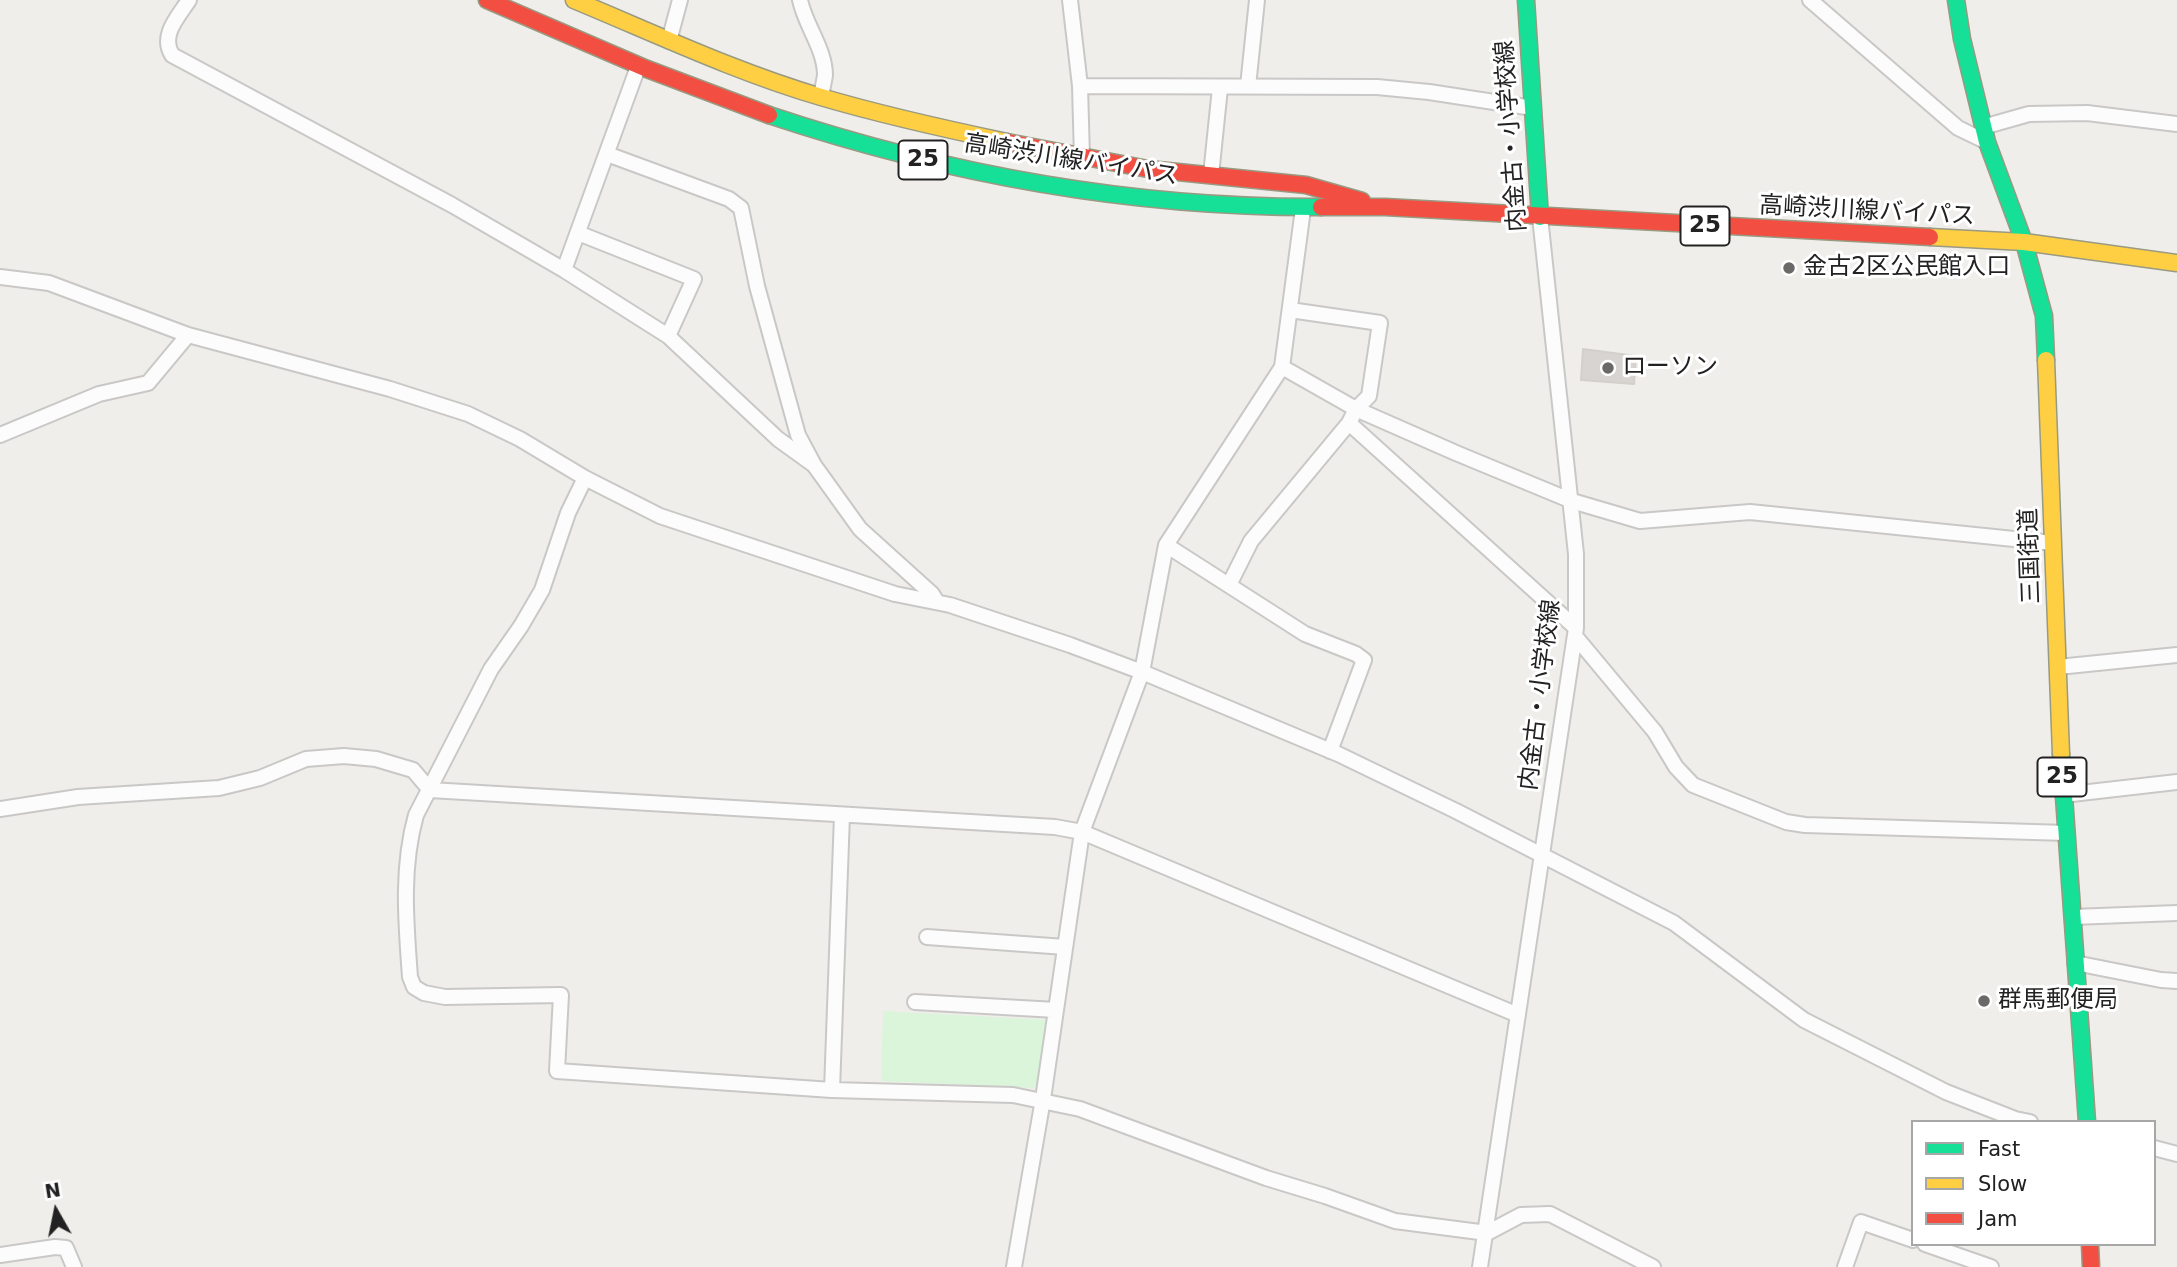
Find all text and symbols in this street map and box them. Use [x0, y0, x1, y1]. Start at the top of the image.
street label: 内金古・小学校線 [1491, 39, 1533, 233]
street label: 高崎渋川線バイパス [962, 130, 1180, 192]
road number: 25 [898, 140, 948, 180]
street label: 高崎渋川線バイパス [1758, 192, 1976, 232]
road number: 25 [1680, 206, 1730, 246]
place label: 金古2区公民館入口 [1803, 254, 2010, 282]
marker: 金古2区公民館入口 [1781, 260, 1797, 276]
place label: ローソン [1622, 354, 1718, 382]
marker: ローソン [1600, 360, 1616, 376]
street label: 三国街道 [2015, 508, 2047, 604]
street label: 内金古・小学校線 [1515, 598, 1567, 792]
road number: 25 [2038, 758, 2086, 796]
place label: 群馬郵便局 [1998, 987, 2118, 1015]
marker: 群馬郵便局 [1976, 993, 1992, 1009]
legend [1911, 1120, 2156, 1246]
text: Fast [1978, 1137, 2020, 1161]
text: Slow [1978, 1172, 2027, 1196]
north arrow [21, 1176, 91, 1246]
text: N [43, 1178, 62, 1202]
text: Jam [1978, 1207, 2018, 1231]

